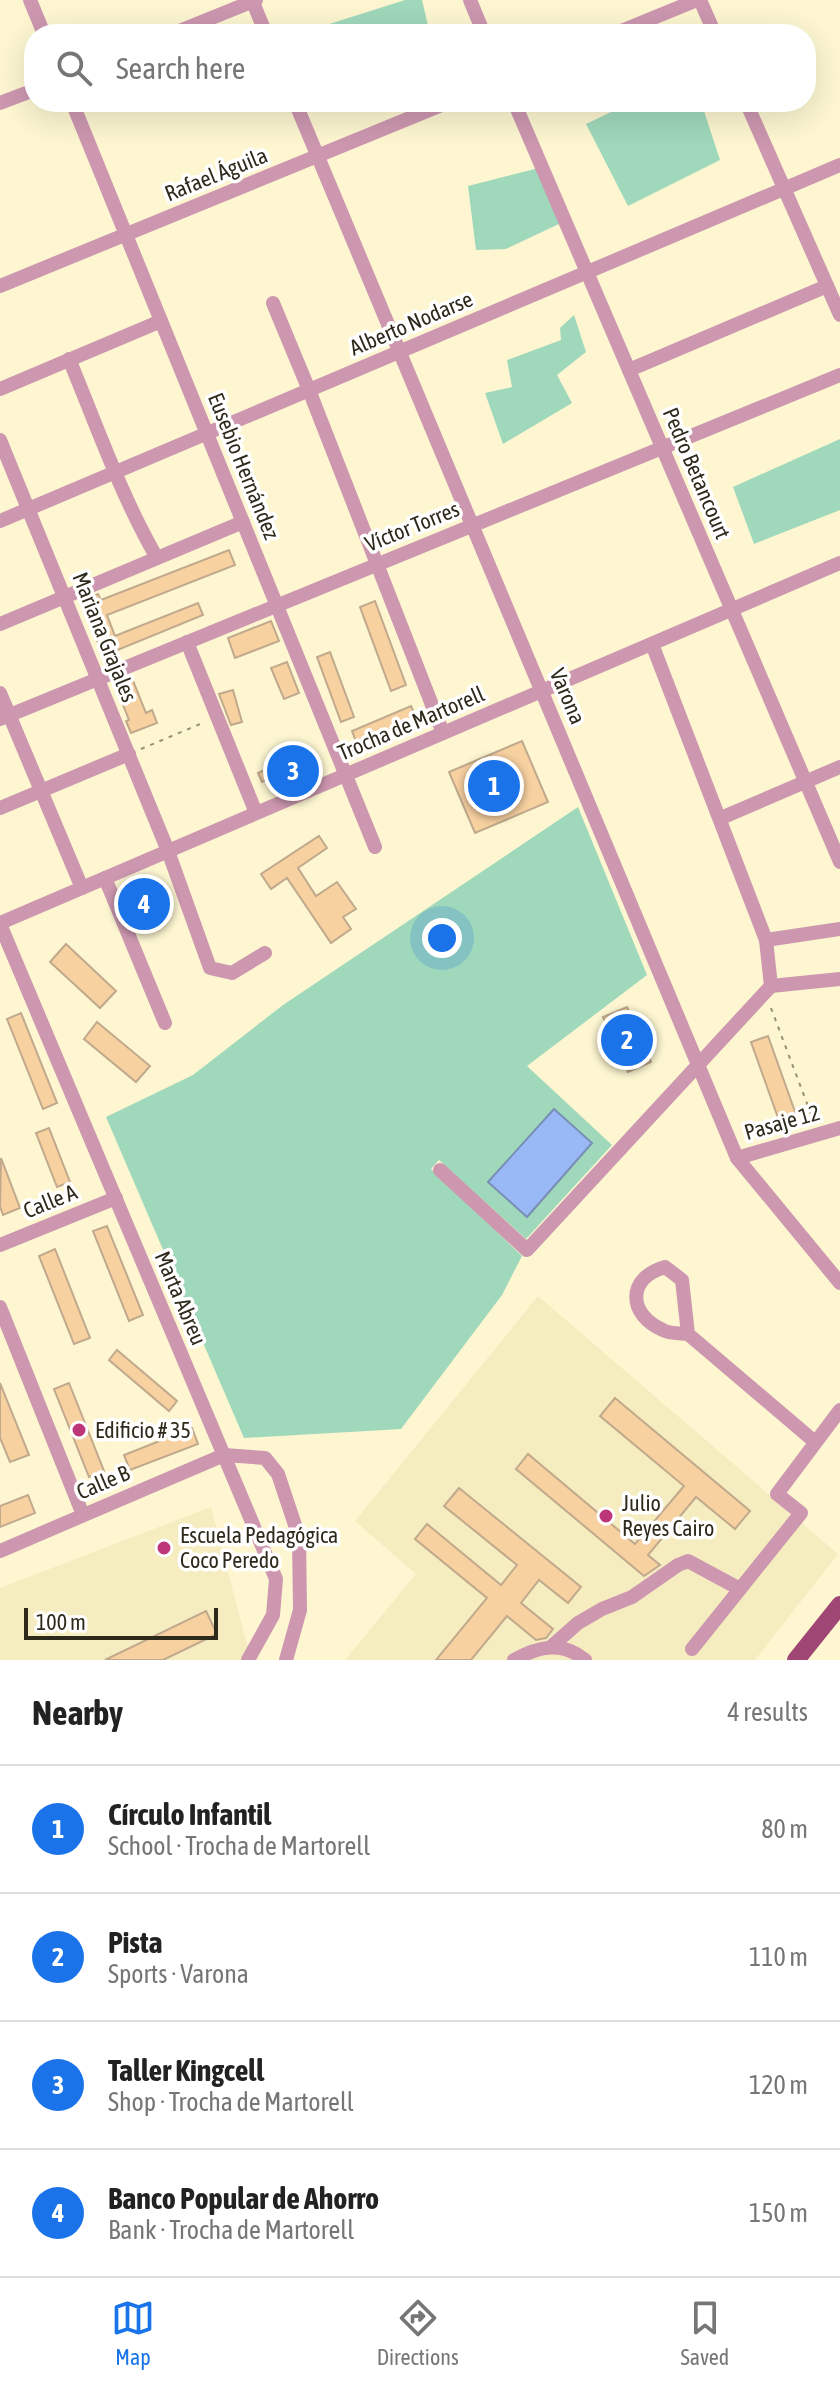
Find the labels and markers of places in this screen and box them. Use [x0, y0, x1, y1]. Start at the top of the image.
pin: 3 [267, 741, 319, 801]
pin: 1 [468, 756, 520, 816]
pin: 4 [118, 874, 170, 934]
pin: 2 [601, 1010, 653, 1070]
place label: Edificio # 35 [95, 1417, 191, 1443]
marker: Edificio # 35 [70, 1421, 88, 1439]
place label: Julio Reyes Cairo [622, 1490, 714, 1541]
marker: Julio Reyes Cairo [597, 1507, 615, 1525]
place label: Escuela Pedagógica Coco Peredo [180, 1522, 338, 1573]
marker: Escuela Pedagógica Coco Peredo [155, 1539, 173, 1557]

